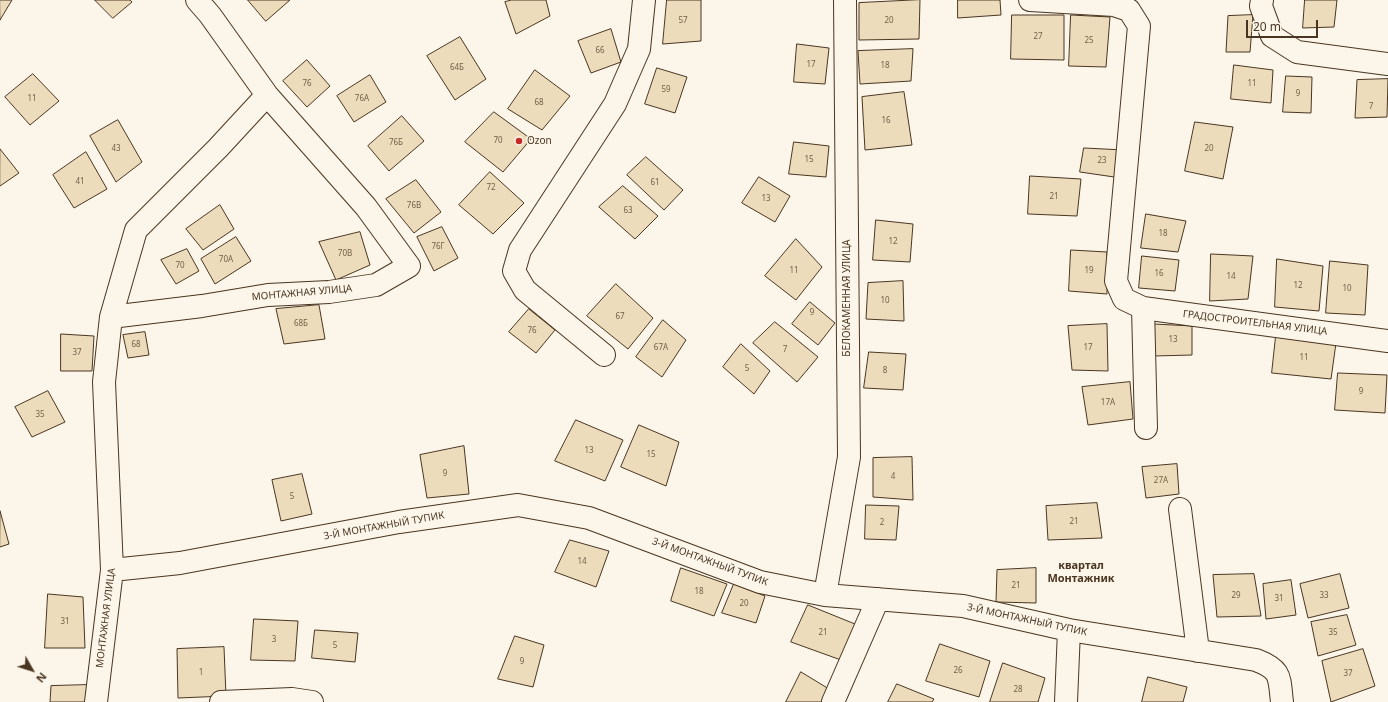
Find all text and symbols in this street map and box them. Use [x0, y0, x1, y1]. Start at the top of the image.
scale bar [1248, 12, 1320, 38]
house number: 57 [678, 16, 688, 26]
house number: 20 [884, 16, 894, 26]
text: 20 m [1253, 18, 1281, 35]
house number: 27 [1033, 32, 1043, 42]
house number: 25 [1084, 36, 1094, 46]
house number: 66 [595, 46, 605, 56]
house number: 17 [806, 60, 816, 70]
house number: 18 [880, 61, 890, 71]
house number: 64Б [450, 63, 464, 73]
house number: 76 [302, 79, 312, 89]
house number: 11 [1247, 79, 1257, 89]
house number: 59 [661, 85, 671, 95]
house number: 9 [1296, 89, 1300, 99]
house number: 11 [27, 94, 37, 104]
house number: 76А [355, 94, 369, 104]
house number: 68 [534, 98, 544, 108]
house number: 7 [1369, 102, 1373, 112]
house number: 16 [881, 116, 891, 126]
place label: Ozon [527, 135, 552, 147]
house number: 70 [493, 136, 503, 146]
marker: Ozon [514, 136, 524, 146]
house number: 76Б [389, 138, 403, 148]
house number: 43 [111, 144, 121, 154]
house number: 20 [1204, 144, 1214, 154]
house number: 15 [804, 155, 814, 165]
house number: 23 [1097, 156, 1107, 166]
house number: 41 [75, 177, 85, 187]
house number: 61 [650, 178, 660, 188]
house number: 72 [486, 183, 496, 193]
house number: 21 [1049, 192, 1059, 202]
house number: 13 [761, 194, 771, 204]
house number: 76В [407, 201, 421, 211]
house number: 63 [623, 206, 633, 216]
house number: 18 [1158, 229, 1168, 239]
house number: 12 [888, 237, 898, 247]
street label: БЕЛОКАМЕННАЯ УЛИЦА [841, 239, 853, 357]
house number: 76Г [431, 242, 445, 252]
house number: 70В [338, 249, 352, 259]
house number: 70А [219, 255, 233, 265]
house number: 70 [175, 261, 185, 271]
house number: 11 [789, 266, 799, 276]
house number: 19 [1084, 266, 1094, 276]
house number: 16 [1154, 269, 1164, 279]
house number: 14 [1226, 272, 1236, 282]
house number: 12 [1293, 281, 1303, 291]
street label: МОНТАЖНАЯ УЛИЦА [251, 283, 353, 303]
house number: 10 [1342, 284, 1352, 294]
house number: 10 [880, 296, 890, 306]
house number: 9 [810, 308, 814, 318]
street label: ГРАДОСТРОИТЕЛЬНАЯ УЛИЦА [1182, 308, 1328, 338]
house number: 67 [615, 312, 625, 322]
house number: 68Б [294, 319, 308, 329]
house number: 76 [527, 326, 537, 336]
house number: 13 [1168, 335, 1178, 345]
house number: 68 [131, 340, 141, 350]
house number: 67А [654, 343, 668, 353]
house number: 17 [1083, 343, 1093, 353]
house number: 7 [783, 345, 787, 355]
house number: 37 [72, 348, 82, 358]
house number: 11 [1299, 353, 1309, 363]
house number: 5 [745, 364, 749, 374]
house number: 8 [883, 366, 887, 376]
house number: 9 [1359, 387, 1363, 397]
house number: 17А [1101, 398, 1115, 408]
house number: 35 [35, 410, 45, 420]
house number: 13 [584, 446, 594, 456]
house number: 15 [646, 450, 656, 460]
house number: 9 [443, 469, 447, 479]
house number: 4 [891, 472, 895, 482]
house number: 27А [1154, 476, 1168, 486]
house number: 5 [290, 492, 294, 502]
street label: 3-Й МОНТАЖНЫЙ ТУПИК [323, 509, 445, 543]
house number: 21 [1069, 517, 1079, 527]
house number: 2 [880, 518, 884, 528]
street label: 3-Й МОНТАЖНЫЙ ТУПИК [650, 535, 770, 589]
house number: 14 [577, 557, 587, 567]
district label: квартал Монтажник [1047, 559, 1115, 585]
street label: МОНТАЖНАЯ УЛИЦА [94, 567, 118, 669]
house number: 21 [1011, 581, 1021, 591]
house number: 18 [694, 587, 704, 597]
house number: 29 [1231, 591, 1241, 601]
house number: 33 [1319, 591, 1329, 601]
house number: 31 [1274, 594, 1284, 604]
house number: 20 [739, 599, 749, 609]
street label: 3-Й МОНТАЖНЫЙ ТУПИК [966, 601, 1088, 639]
house number: 31 [60, 617, 70, 627]
house number: 21 [818, 628, 828, 638]
house number: 35 [1328, 628, 1338, 638]
house number: 3 [272, 635, 276, 645]
house number: 5 [333, 641, 337, 651]
north arrow [12, 650, 52, 690]
house number: 9 [520, 657, 524, 667]
house number: 26 [953, 666, 963, 676]
house number: 1 [199, 668, 203, 678]
house number: 37 [1343, 669, 1353, 679]
text: N [33, 670, 50, 686]
house number: 28 [1013, 685, 1023, 695]

